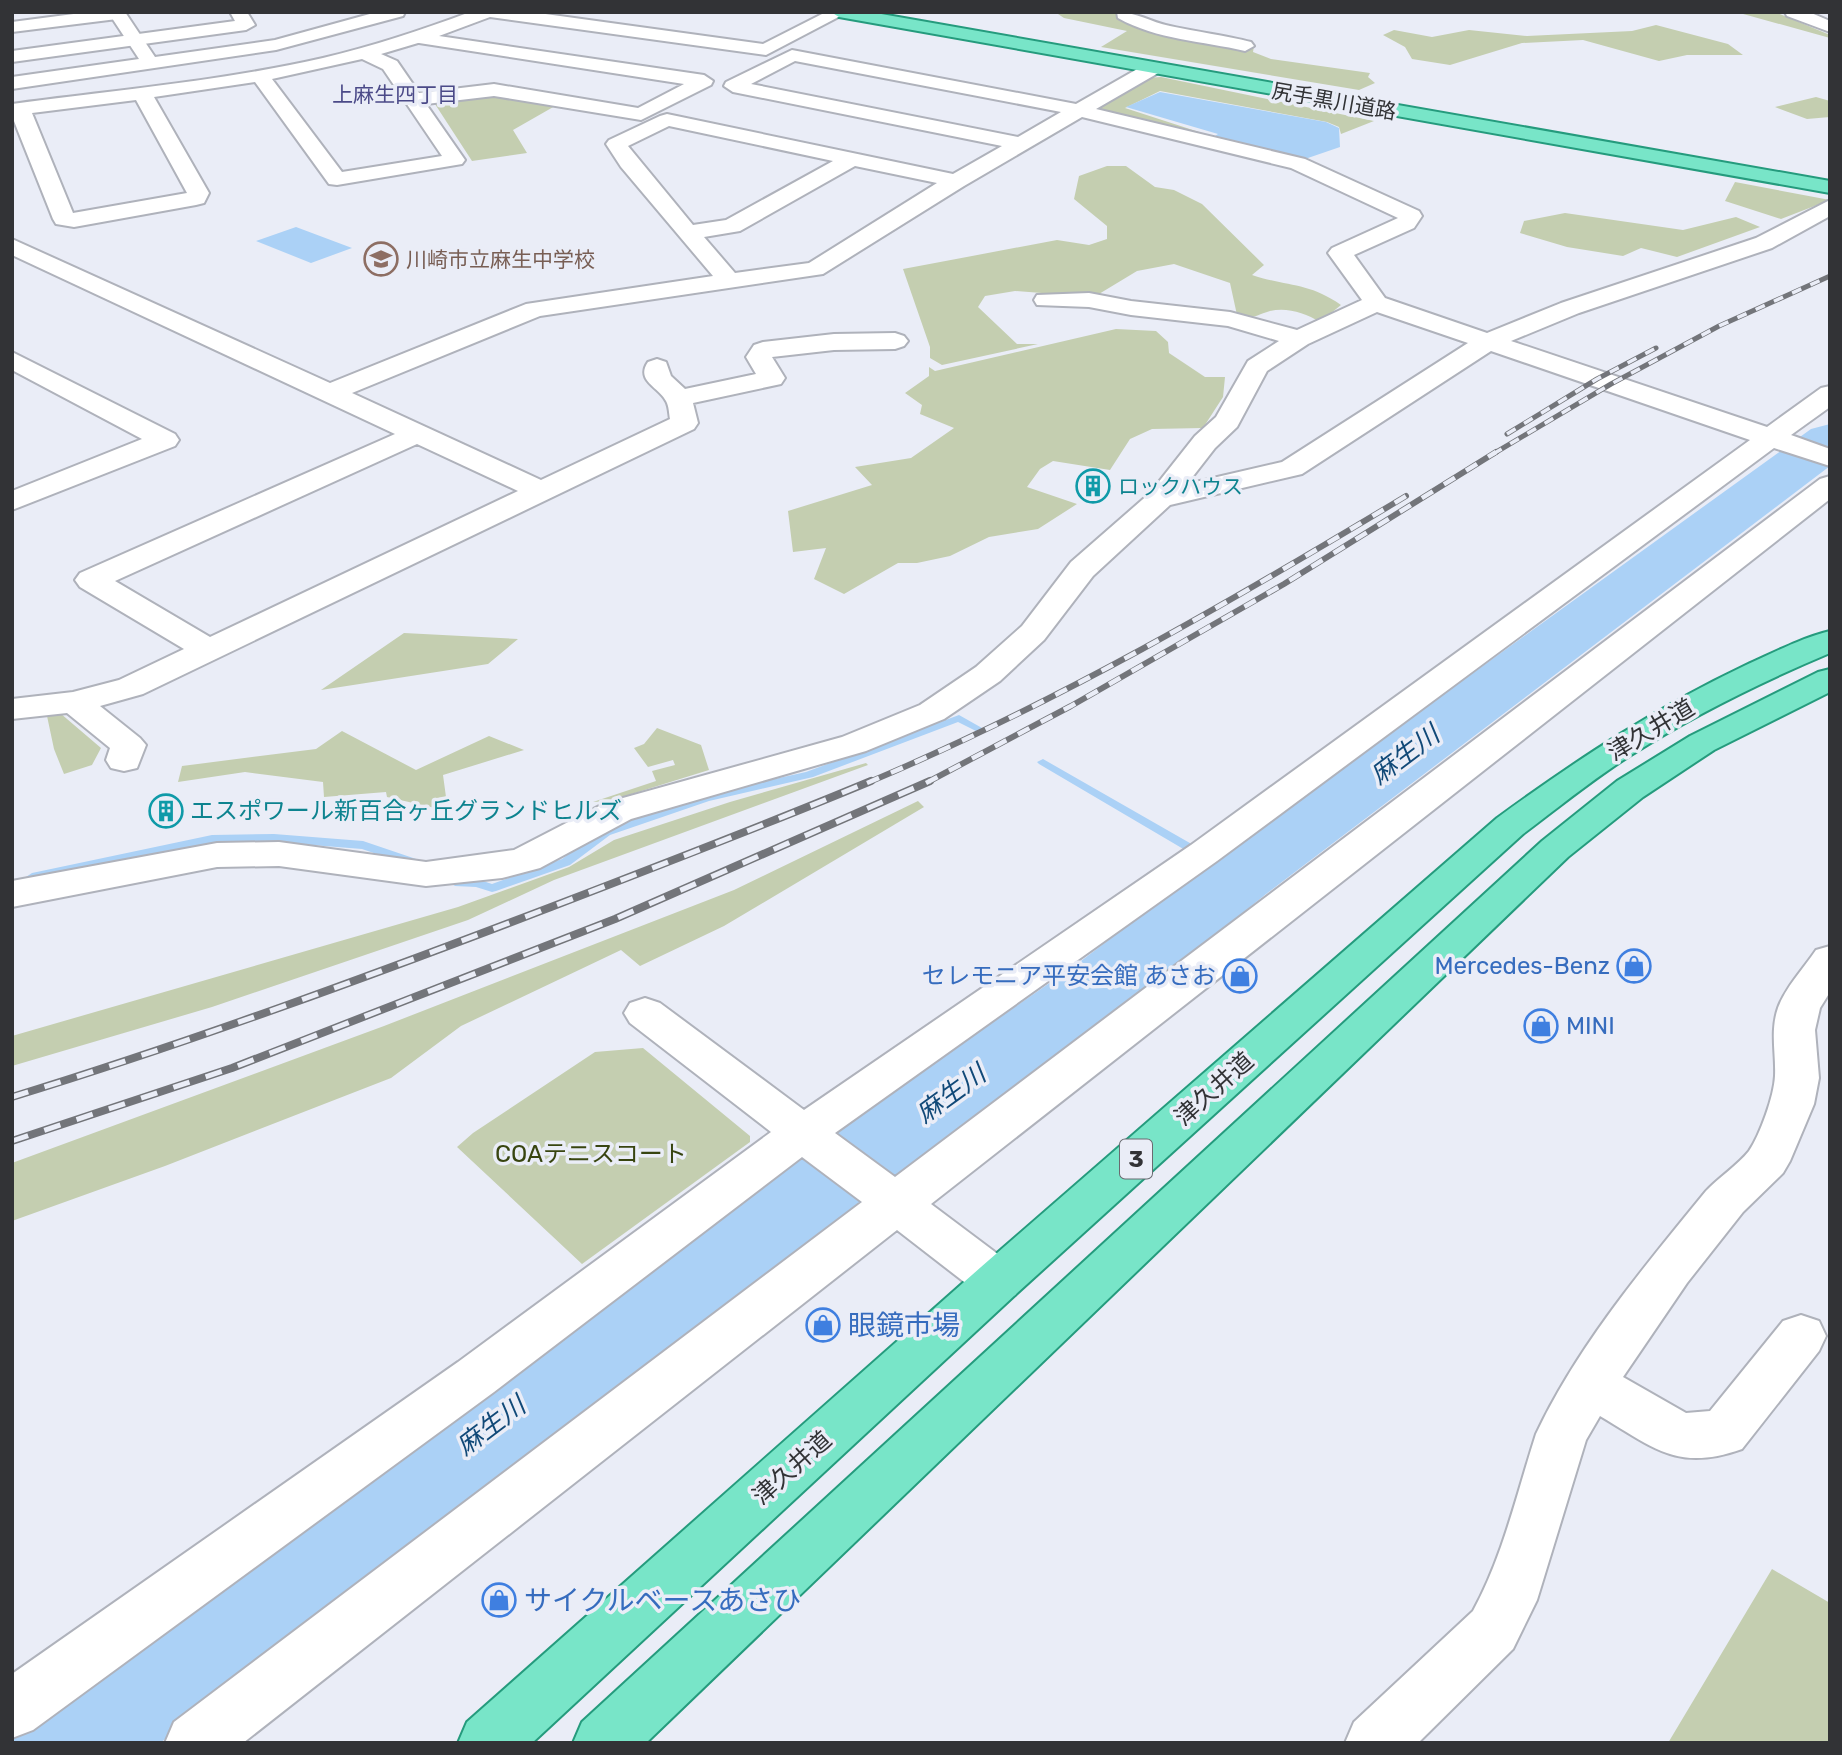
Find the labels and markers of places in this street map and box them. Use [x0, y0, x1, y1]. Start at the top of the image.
school or university icon: 川崎市立麻生中学校 [362, 240, 400, 278]
place label: 川崎市立麻生中学校 [406, 247, 595, 272]
building icon: ロックハウス [1074, 467, 1112, 505]
place label: ロックハウス [1118, 474, 1243, 499]
building icon: エスポワール新百合ヶ丘グランドヒルズ [147, 792, 185, 830]
place label: エスポワール新百合ヶ丘グランドヒルズ [190, 797, 622, 825]
shop icon: Mercedes-Benz [1615, 947, 1653, 985]
place label: Mercedes-Benz [1435, 952, 1610, 980]
shop icon: セレモニア平安会館 あさお [1221, 957, 1259, 995]
place label: セレモニア平安会館 あさお [922, 962, 1216, 990]
shop icon: MINI [1522, 1007, 1560, 1045]
place label: MINI [1566, 1012, 1615, 1040]
shop icon: 眼鏡市場 [804, 1306, 842, 1344]
place label: 眼鏡市場 [848, 1309, 960, 1342]
shop icon: サイクルベースあさひ [480, 1581, 518, 1619]
place label: サイクルベースあさひ [524, 1584, 801, 1617]

